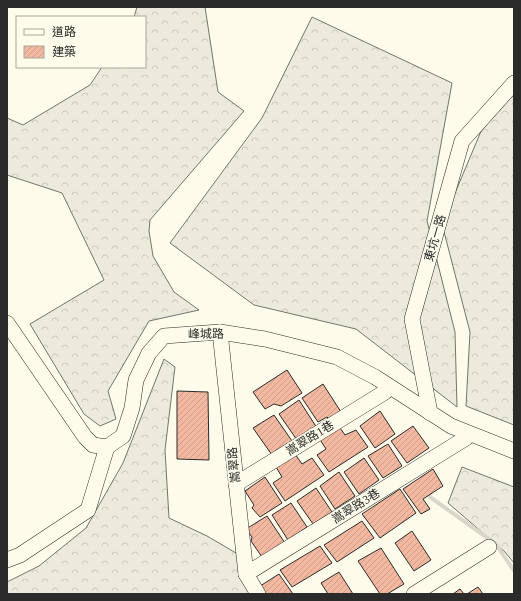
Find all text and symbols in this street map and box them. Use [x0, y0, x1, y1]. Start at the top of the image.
legend [16, 16, 146, 68]
text: 道路 [52, 25, 76, 39]
text: 建築 [52, 45, 76, 59]
street label: 東坑一路 [422, 213, 448, 263]
street label: 峰城路 [188, 327, 224, 341]
street label: 嵩翠路1巷 [283, 418, 337, 458]
street label: 嵩翠路 [225, 446, 243, 484]
street label: 嵩翠路3巷 [329, 486, 383, 526]

